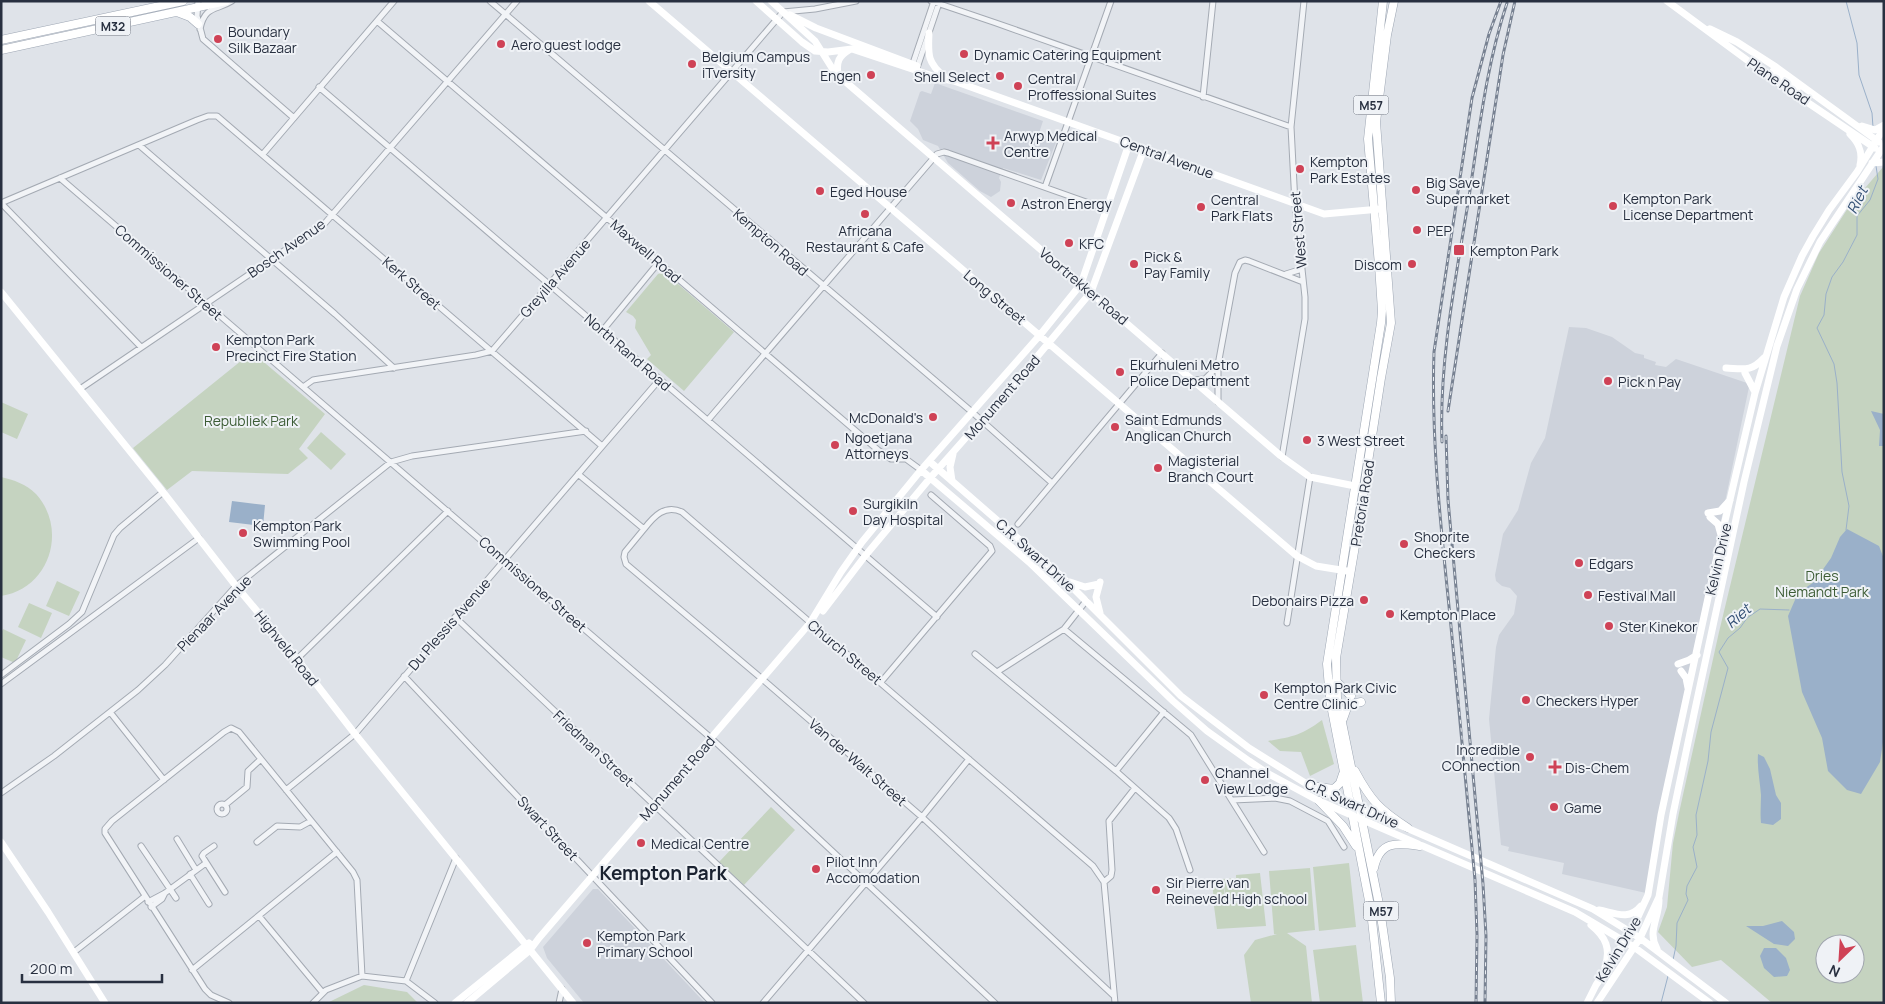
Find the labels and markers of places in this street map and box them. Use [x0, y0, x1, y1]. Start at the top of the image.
place label: Boundary Silk Bazaar [228, 22, 297, 57]
marker: Boundary Silk Bazaar [212, 33, 224, 45]
place label: Aero guest lodge [511, 35, 621, 54]
marker: Aero guest lodge [495, 38, 507, 50]
place label: Dynamic Catering Equipment [974, 45, 1162, 64]
place label: Belgium Campus iTversity [702, 47, 810, 82]
marker: Dynamic Catering Equipment [958, 48, 970, 60]
marker: Belgium Campus iTversity [686, 58, 698, 70]
place label: Engen [820, 66, 861, 85]
place label: Shell Select [914, 67, 990, 86]
marker: Engen [865, 69, 877, 81]
place label: Central Proffessional Suites [1028, 69, 1156, 104]
marker: Shell Select [994, 70, 1006, 82]
marker: Central Proffessional Suites [1012, 80, 1024, 92]
place label: Arwyp Medical Centre [1004, 126, 1097, 161]
marker: Arwyp Medical Centre [986, 136, 1000, 150]
place label: Kempton Park Estates [1310, 152, 1390, 187]
marker: Kempton Park Estates [1294, 163, 1306, 175]
place label: Big Save Supermarket [1426, 173, 1510, 208]
place label: Eged House [830, 182, 907, 201]
marker: Big Save Supermarket [1410, 184, 1422, 196]
marker: Eged House [814, 185, 826, 197]
place label: Kempton Park License Department [1623, 189, 1754, 224]
place label: Central Park Flats [1211, 190, 1273, 225]
place label: Astron Energy [1021, 194, 1113, 213]
marker: Astron Energy [1005, 197, 1017, 209]
marker: Kempton Park License Department [1607, 200, 1619, 212]
marker: Central Park Flats [1195, 201, 1207, 213]
marker: Africana Restaurant & Cafe [859, 208, 871, 220]
place label: Africana Restaurant & Cafe [806, 221, 924, 256]
place label: PEP [1427, 221, 1452, 240]
marker: PEP [1411, 224, 1423, 236]
place label: KFC [1079, 234, 1104, 253]
marker: KFC [1063, 237, 1075, 249]
place label: Kempton Park [1470, 241, 1560, 260]
marker: Kempton Park [1452, 243, 1466, 257]
place label: Pick & Pay Family [1144, 247, 1211, 282]
place label: Discom [1354, 255, 1402, 274]
marker: Pick & Pay Family [1128, 258, 1140, 270]
marker: Discom [1406, 258, 1418, 270]
place label: Kempton Park Precinct Fire Station [226, 330, 356, 365]
marker: Kempton Park Precinct Fire Station [210, 341, 222, 353]
place label: Ekurhuleni Metro Police Department [1130, 355, 1250, 390]
marker: Ekurhuleni Metro Police Department [1114, 366, 1126, 378]
place label: Pick n Pay [1618, 372, 1682, 391]
marker: Pick n Pay [1602, 375, 1614, 387]
place label: McDonald's [849, 408, 923, 427]
place label: Saint Edmunds Anglican Church [1125, 410, 1231, 445]
marker: McDonald's [927, 411, 939, 423]
marker: Saint Edmunds Anglican Church [1109, 421, 1121, 433]
place label: Ngoetjana Attorneys [845, 428, 912, 463]
place label: 3 West Street [1317, 431, 1405, 450]
marker: 3 West Street [1301, 434, 1313, 446]
marker: Ngoetjana Attorneys [829, 439, 841, 451]
place label: Magisterial Branch Court [1168, 451, 1254, 486]
marker: Magisterial Branch Court [1152, 462, 1164, 474]
place label: Surgikiln Day Hospital [863, 494, 943, 529]
marker: Surgikiln Day Hospital [847, 505, 859, 517]
place label: Kempton Park Swimming Pool [253, 516, 350, 551]
marker: Kempton Park Swimming Pool [237, 527, 249, 539]
place label: Shoprite Checkers [1414, 527, 1475, 562]
marker: Shoprite Checkers [1398, 538, 1410, 550]
place label: Edgars [1589, 554, 1633, 573]
marker: Edgars [1573, 557, 1585, 569]
place label: Festival Mall [1598, 586, 1676, 605]
marker: Festival Mall [1582, 589, 1594, 601]
place label: Debonairs Pizza [1252, 591, 1354, 610]
marker: Debonairs Pizza [1358, 594, 1370, 606]
place label: Kempton Place [1400, 605, 1496, 624]
marker: Kempton Place [1384, 608, 1396, 620]
place label: Ster Kinekor [1619, 617, 1697, 636]
marker: Ster Kinekor [1603, 620, 1615, 632]
place label: Kempton Park Civic Centre Clinic [1274, 678, 1397, 713]
marker: Kempton Park Civic Centre Clinic [1258, 689, 1270, 701]
place label: Checkers Hyper [1536, 691, 1639, 710]
marker: Checkers Hyper [1520, 694, 1532, 706]
place label: Incredible COnnection [1442, 740, 1520, 775]
marker: Incredible COnnection [1524, 751, 1536, 763]
place label: Dis-Chem [1565, 758, 1629, 777]
marker: Dis-Chem [1549, 761, 1561, 773]
place label: Channel View Lodge [1215, 763, 1288, 798]
marker: Channel View Lodge [1199, 774, 1211, 786]
place label: Game [1564, 798, 1602, 817]
marker: Game [1548, 801, 1560, 813]
place label: Medical Centre [651, 834, 749, 853]
marker: Medical Centre [635, 837, 647, 849]
place label: Pilot Inn Accomodation [826, 852, 920, 887]
marker: Pilot Inn Accomodation [810, 863, 822, 875]
place label: Sir Pierre van Reineveld High school [1166, 873, 1307, 908]
marker: Sir Pierre van Reineveld High school [1150, 884, 1162, 896]
place label: Kempton Park Primary School [597, 926, 693, 961]
marker: Kempton Park Primary School [581, 937, 593, 949]

